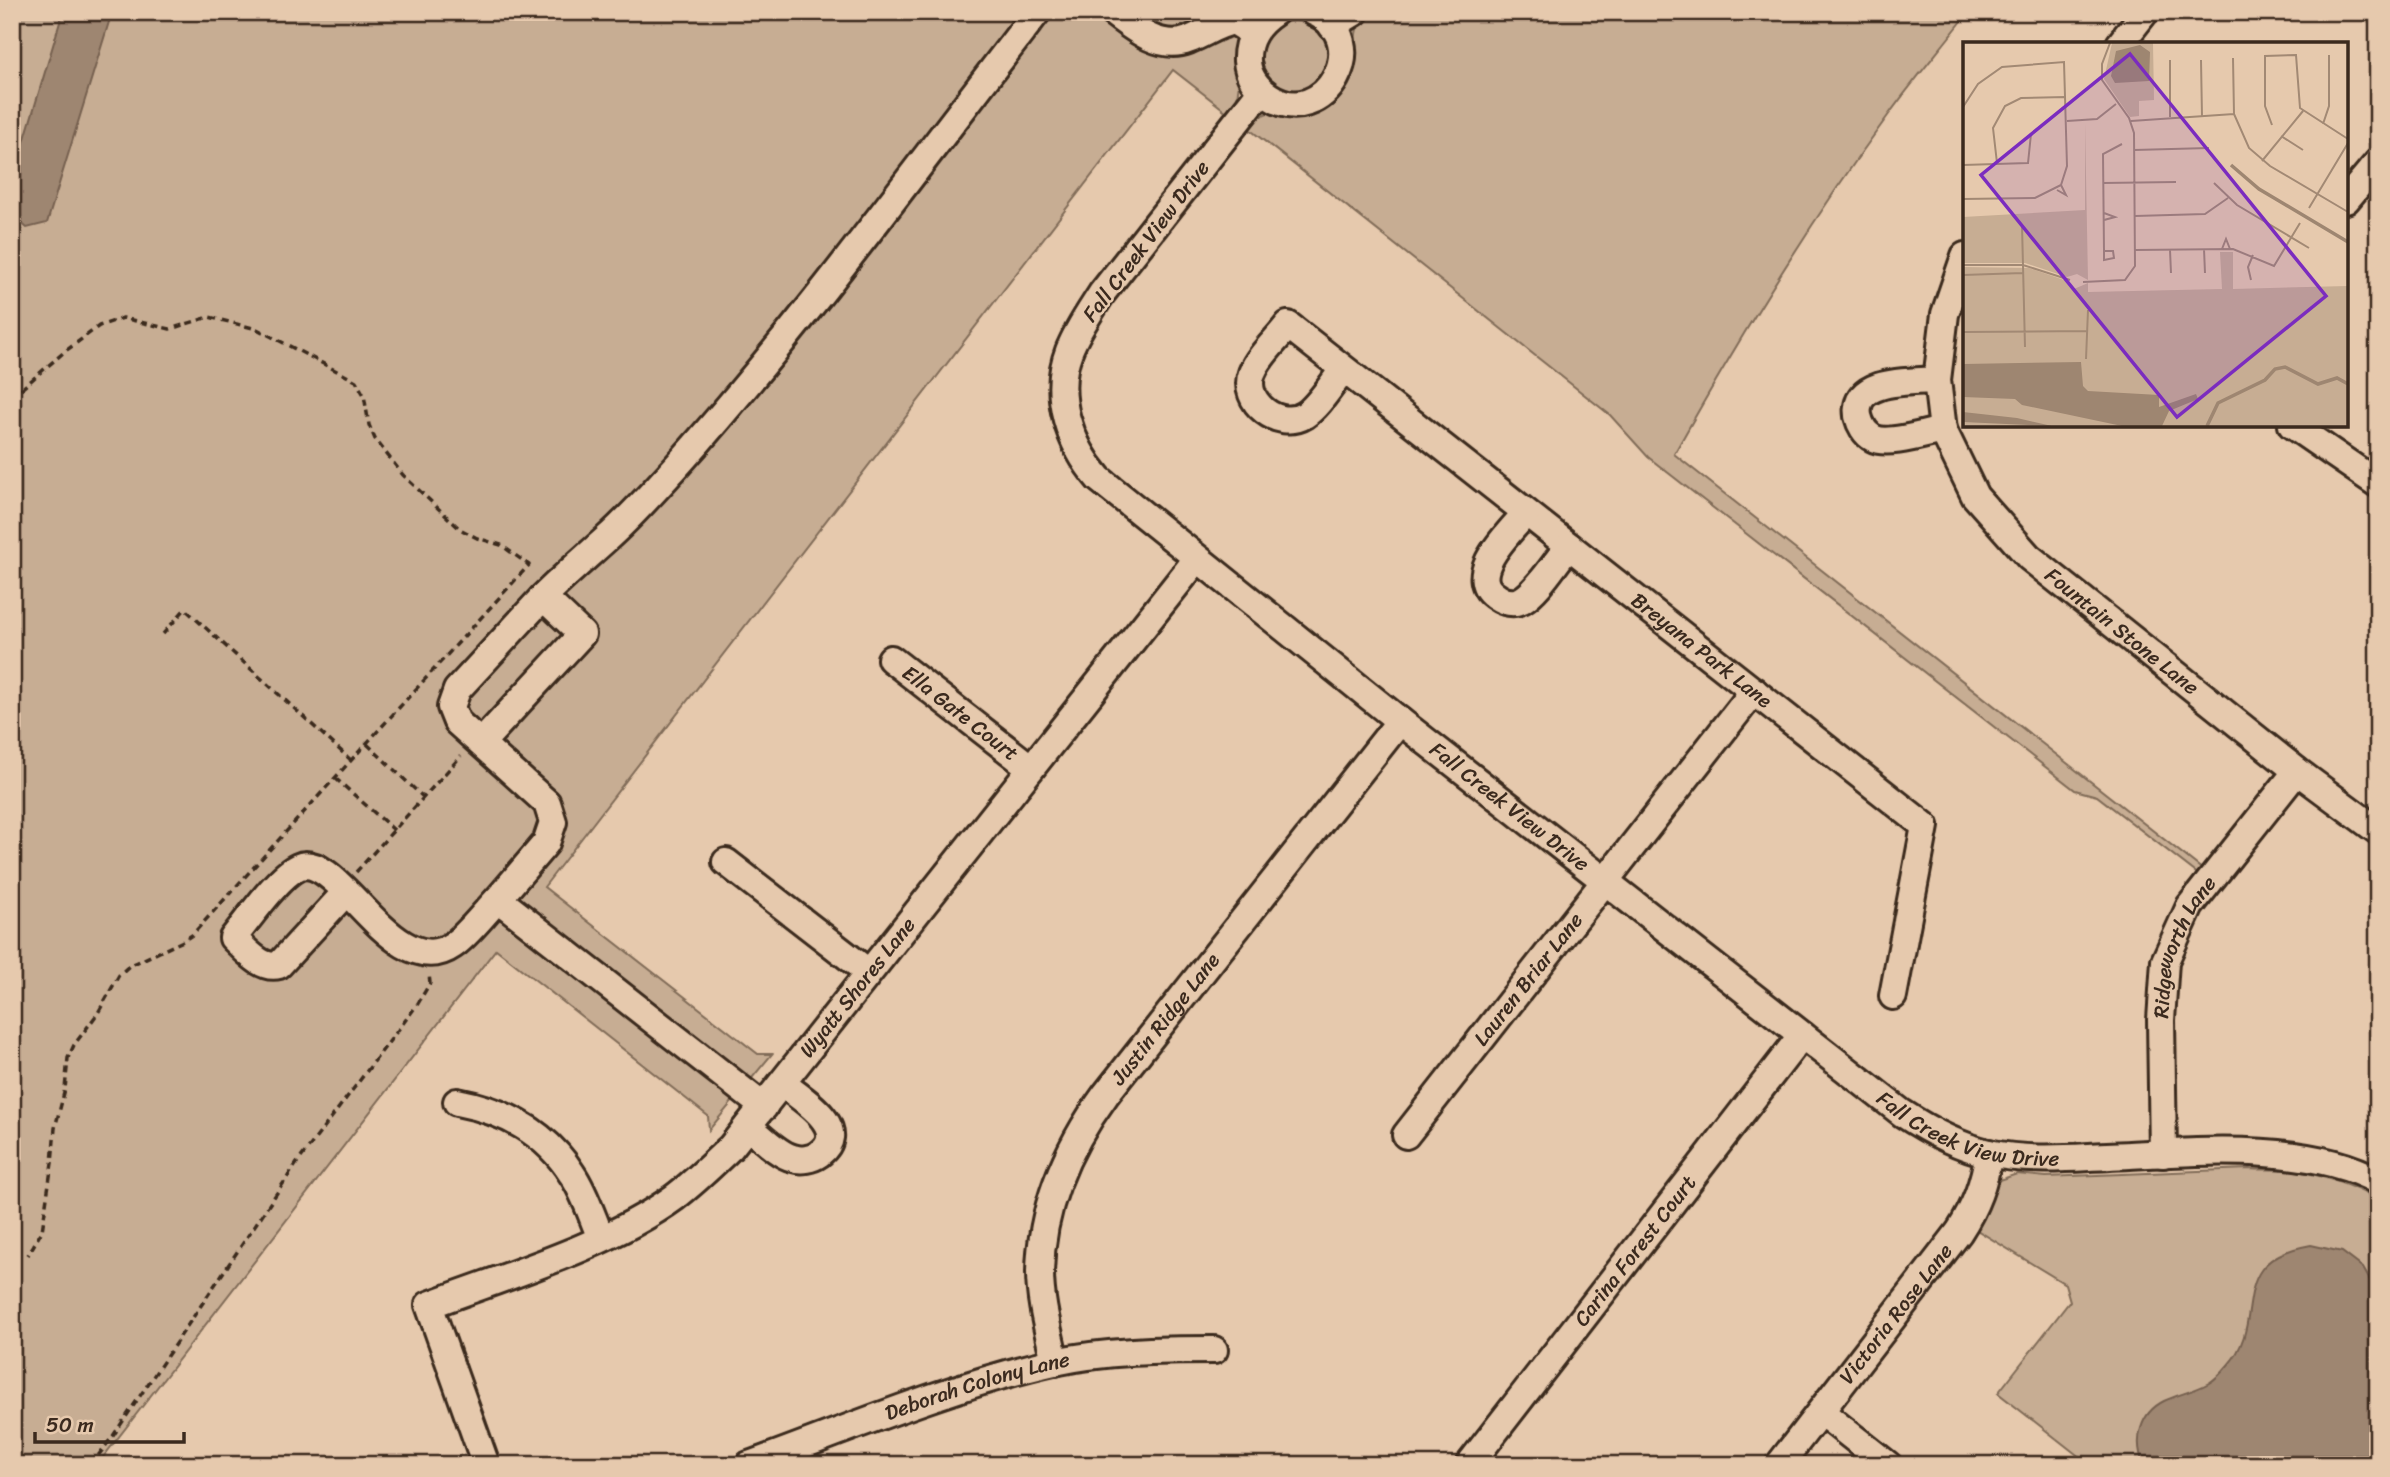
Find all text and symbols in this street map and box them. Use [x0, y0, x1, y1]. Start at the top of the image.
inset map [1963, 42, 2348, 427]
street label: Fall Creek View Drive [1072, 151, 1220, 330]
street label: Fountain Stone Lane [2036, 557, 2208, 705]
street label: Breyana Park Lane [1622, 582, 1781, 718]
street label: Ella Gate Court [893, 655, 1027, 771]
street label: Fall Creek View Drive [1421, 732, 1598, 882]
street label: Ridgeworth Lane [2142, 867, 2227, 1020]
street label: Lauren Briar Lane [1463, 904, 1593, 1055]
street label: Wyatt Shores Lane [789, 908, 926, 1067]
street label: Justin Ridge Lane [1100, 944, 1230, 1095]
street label: Fall Creek View Drive [1868, 1080, 2060, 1178]
street label: Carina Forest Court [1564, 1166, 1706, 1335]
street label: Victoria Rose Lane [1829, 1235, 1963, 1393]
street label: Deborah Colony Lane [879, 1340, 1073, 1432]
scale bar [35, 1400, 184, 1444]
text: 50 m [46, 1406, 94, 1444]

